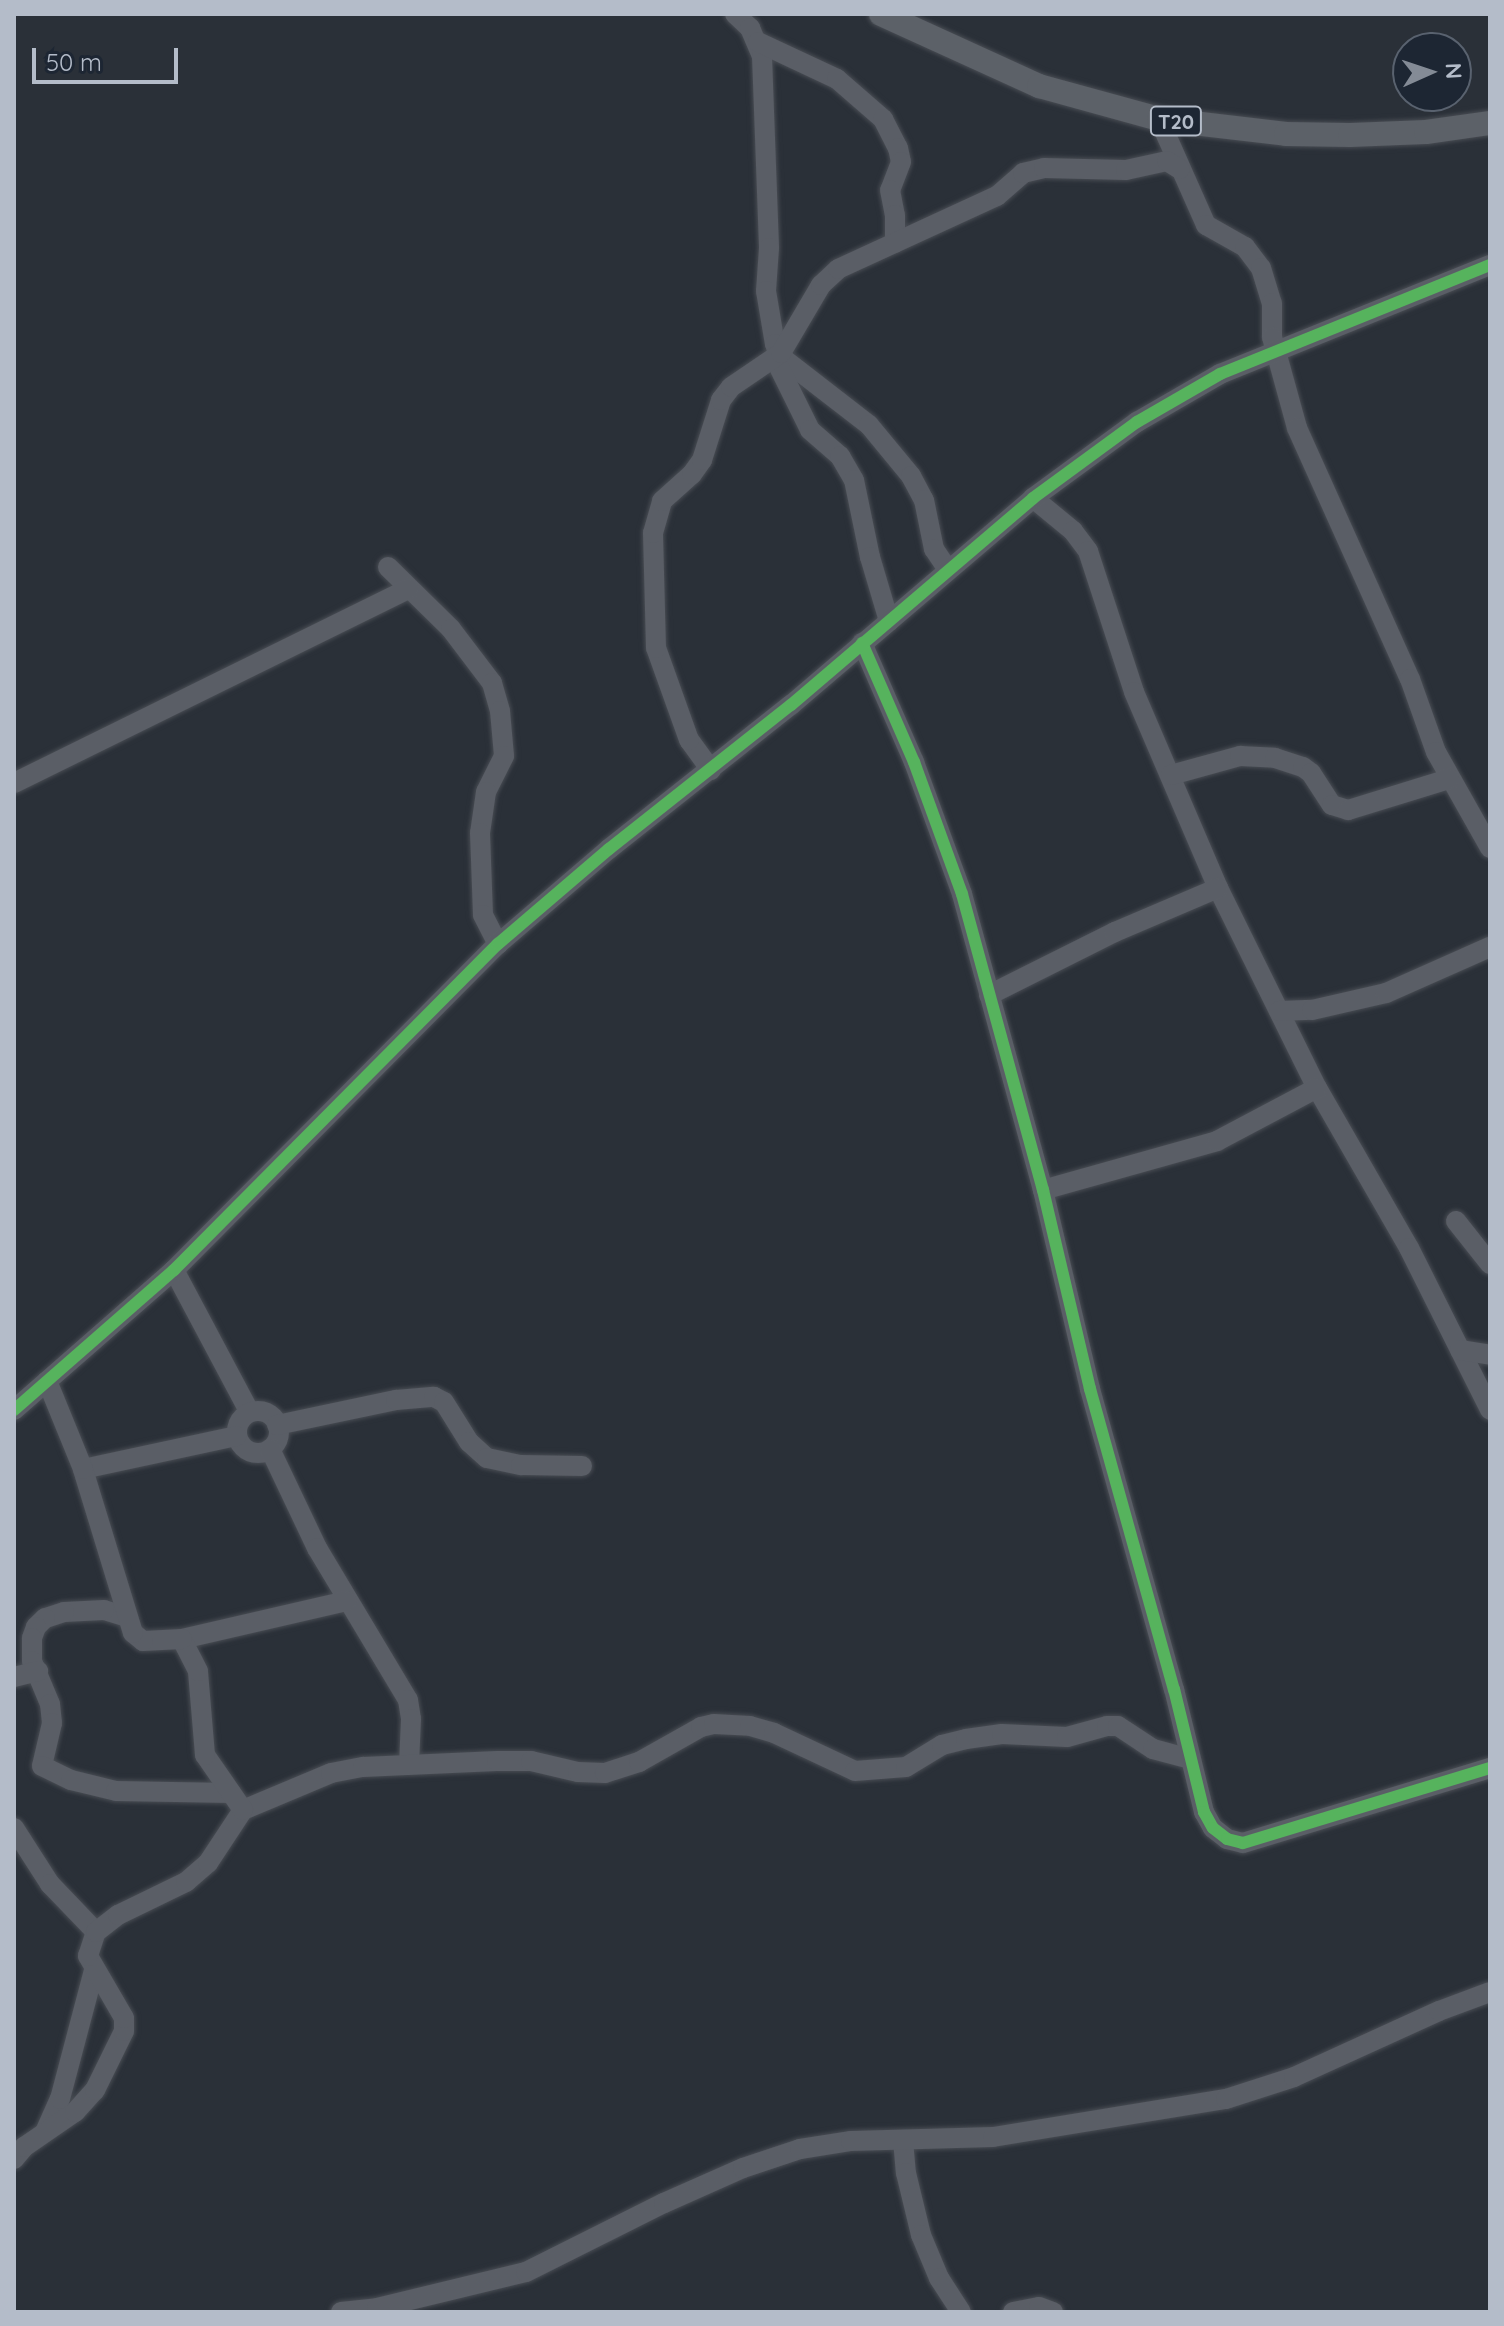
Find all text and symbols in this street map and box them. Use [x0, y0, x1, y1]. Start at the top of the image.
scale bar [36, 32, 182, 82]
north arrow [1392, 32, 1472, 112]
text: 50 m [46, 47, 102, 77]
text: N [1440, 62, 1468, 80]
road number: T20 [1148, 105, 1204, 137]

